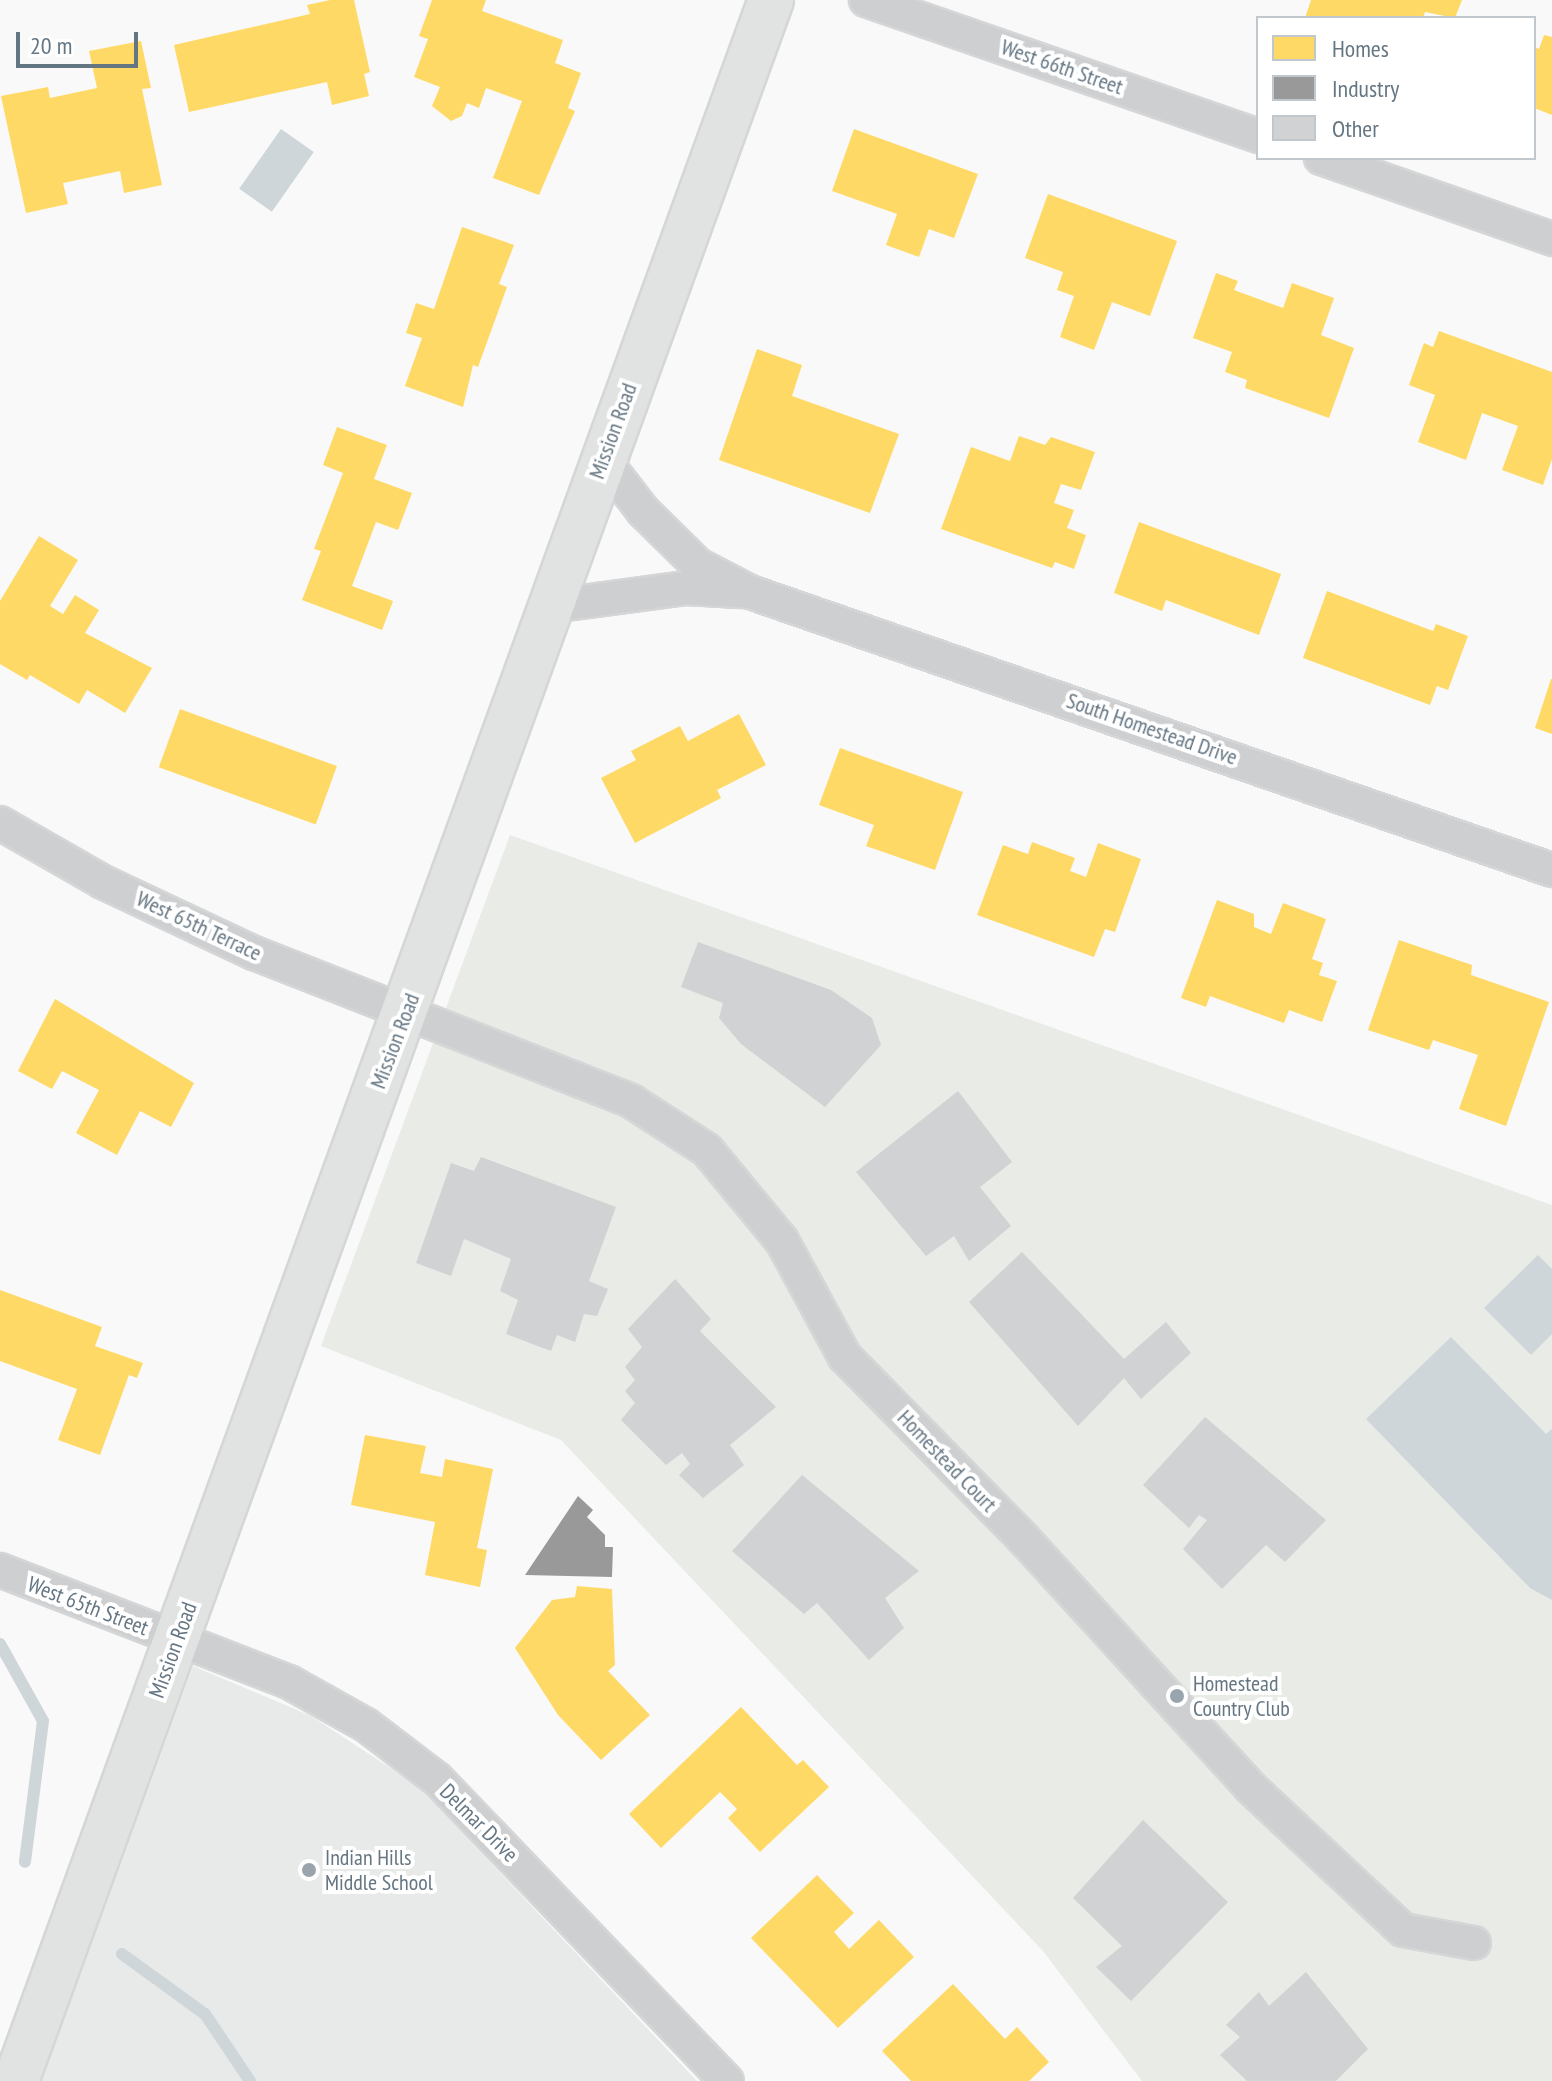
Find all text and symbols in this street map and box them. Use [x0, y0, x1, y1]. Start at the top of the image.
scale bar [20, 16, 142, 66]
legend [1256, 16, 1536, 160]
text: 20 m [30, 30, 72, 61]
text: Homes [1332, 33, 1389, 64]
street label: West 66th Street [998, 34, 1126, 100]
text: Industry [1332, 73, 1399, 104]
text: Other [1332, 113, 1379, 144]
street label: Mission Road [584, 380, 642, 482]
street label: South Homestead Drive [1063, 687, 1241, 771]
street label: West 65th Terrace [132, 885, 266, 967]
street label: Mission Road [365, 990, 425, 1092]
street label: Homestead Court [892, 1405, 1002, 1517]
street label: West 65th Street [24, 1571, 152, 1641]
street label: Mission Road [144, 1599, 202, 1701]
place label: Homestead Country Club [1193, 1670, 1290, 1722]
marker: Homestead Country Club [1168, 1687, 1186, 1705]
street label: Delmar Drive [434, 1778, 524, 1868]
place label: Indian Hills Middle School [325, 1844, 433, 1896]
marker: Indian Hills Middle School [300, 1861, 318, 1879]

